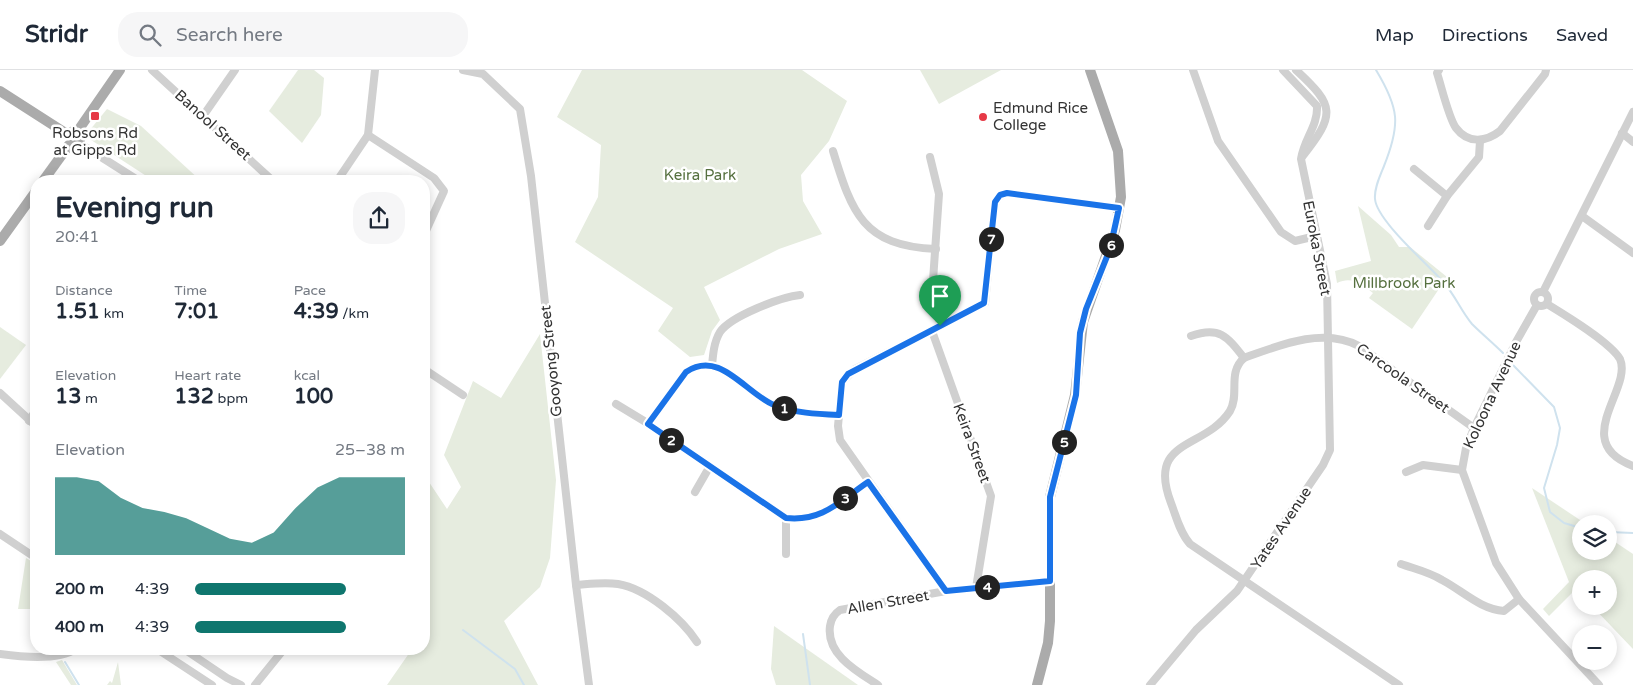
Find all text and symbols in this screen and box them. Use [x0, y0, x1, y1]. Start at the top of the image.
search box [118, 12, 468, 57]
text: Stridr [25, 20, 88, 49]
icon: search [136, 21, 164, 49]
text: Search here [176, 24, 283, 46]
text: Map [1375, 24, 1414, 46]
text: Directions [1442, 24, 1528, 46]
text: Saved [1556, 24, 1608, 46]
street label: Banool Street [171, 86, 255, 164]
place label: Edmund Rice College [993, 99, 1088, 134]
marker: Robsons Rd at Gipps Rd [89, 110, 101, 122]
marker: Edmund Rice College [977, 111, 989, 123]
place label: Robsons Rd at Gipps Rd [52, 124, 138, 159]
park label: Keira Park [664, 166, 736, 184]
text: Evening run [55, 191, 214, 225]
button: share [353, 192, 405, 244]
street label: Euroka Street [1299, 199, 1335, 297]
pin: 7 [978, 226, 1004, 252]
text: 20:41 [55, 227, 99, 247]
text: 7 [987, 231, 996, 248]
pin: 6 [1098, 232, 1124, 258]
text: 6 [1107, 237, 1116, 254]
park label: Millbrook Park [1353, 274, 1455, 292]
pin [919, 275, 961, 326]
text: Distance [55, 282, 113, 299]
text: Time [174, 282, 207, 299]
text: Pace [294, 282, 326, 299]
icon: arrive [926, 282, 954, 310]
text: 1.51 [55, 299, 100, 324]
text: 7:01 [174, 299, 219, 324]
text: 4:39 [294, 299, 339, 324]
street label: Gooyong Street [536, 304, 566, 418]
text: km [100, 305, 124, 322]
text: /km [339, 305, 369, 322]
street label: Koloona Avenue [1459, 338, 1525, 452]
street label: Carcoola Street [1353, 339, 1453, 417]
text: Elevation [55, 367, 116, 384]
text: Heart rate [174, 367, 241, 384]
text: kcal [294, 367, 320, 384]
text: 13 [55, 384, 81, 409]
text: 132 [174, 384, 214, 409]
text: 100 [294, 384, 333, 409]
text: m [81, 390, 98, 407]
text: bpm [214, 390, 248, 407]
pin: 1 [772, 396, 796, 420]
text: 1 [780, 400, 789, 417]
street label: Keira Street [949, 401, 995, 485]
pin: 2 [658, 428, 684, 452]
pin: 5 [1052, 430, 1076, 454]
text: 2 [667, 432, 676, 449]
text: 5 [1060, 434, 1069, 451]
text: Elevation [55, 440, 125, 460]
text: 25–38 m [335, 440, 405, 460]
street label: Yates Avenue [1247, 483, 1315, 573]
pin: 3 [832, 486, 858, 510]
text: 3 [841, 490, 850, 507]
map controls [1572, 515, 1617, 670]
button: layers [1572, 515, 1617, 560]
button: + [1572, 570, 1617, 615]
pin: 4 [974, 574, 1000, 600]
text: 200 m [55, 579, 104, 599]
text: 4:39 [135, 579, 169, 599]
text: 4 [983, 579, 992, 596]
street label: Allen Street [846, 586, 931, 618]
text: 400 m [55, 617, 104, 637]
text: 4:39 [135, 617, 169, 637]
button: − [1572, 625, 1617, 670]

